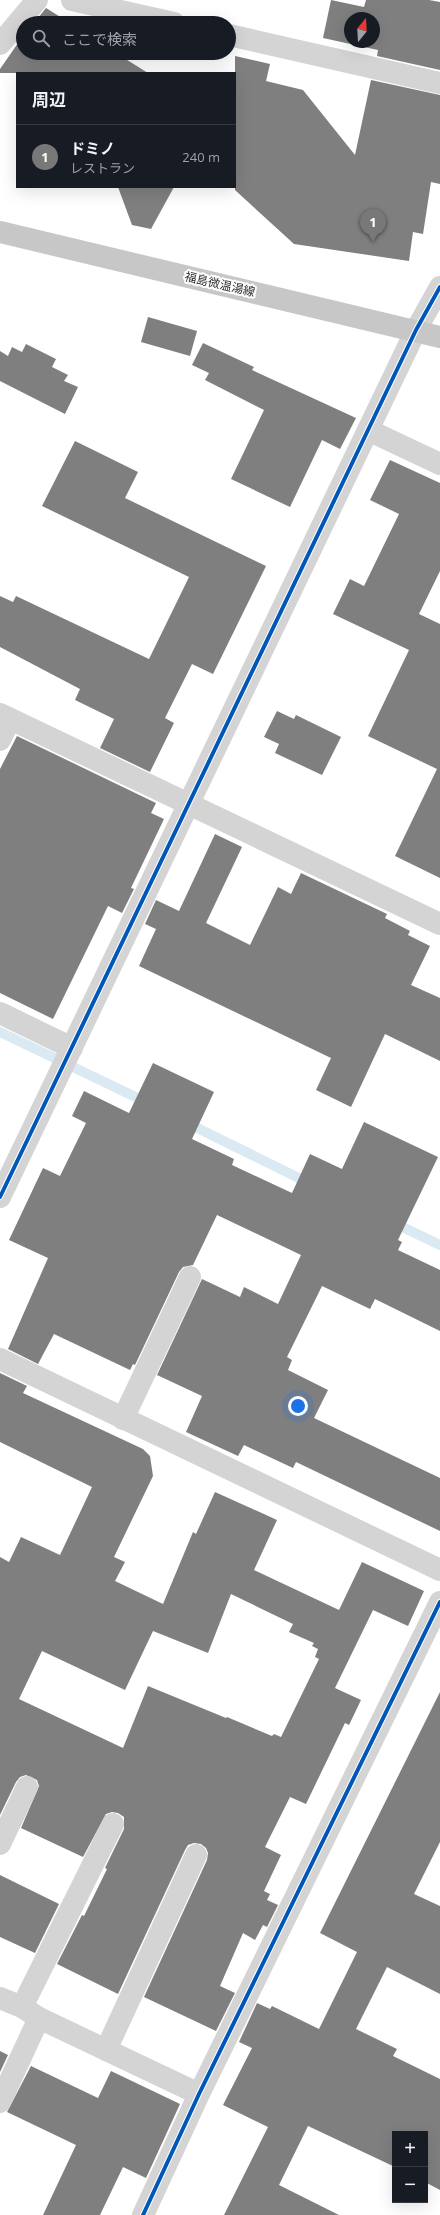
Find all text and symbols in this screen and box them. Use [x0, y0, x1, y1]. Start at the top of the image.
north arrow [344, 12, 380, 48]
search box [16, 16, 236, 60]
icon: search [30, 27, 52, 49]
text: ここで検索 [62, 29, 137, 49]
text: 周辺 [32, 88, 66, 111]
text: ドミノ [70, 138, 115, 158]
text: 1 [41, 148, 49, 166]
text: 240 m [182, 148, 220, 166]
text: レストラン [70, 159, 135, 177]
pin: 1 [360, 209, 386, 242]
street label: 福島微温湯線 [183, 268, 257, 300]
your location [288, 1396, 308, 1416]
map controls [392, 2131, 428, 2203]
button: + [392, 2131, 428, 2167]
button: − [392, 2167, 428, 2203]

